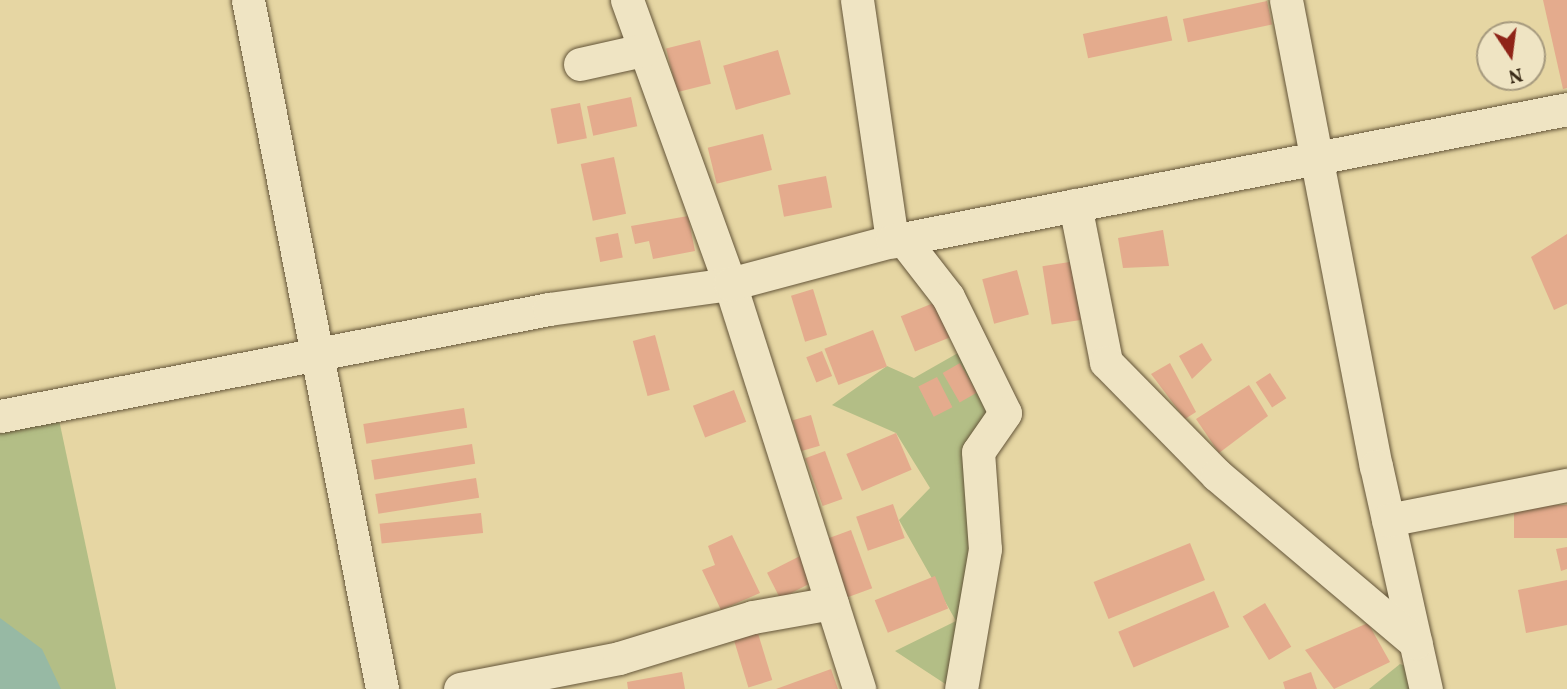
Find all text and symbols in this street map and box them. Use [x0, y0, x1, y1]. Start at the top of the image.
north arrow [1476, 21, 1546, 91]
text: N [1506, 60, 1525, 89]

